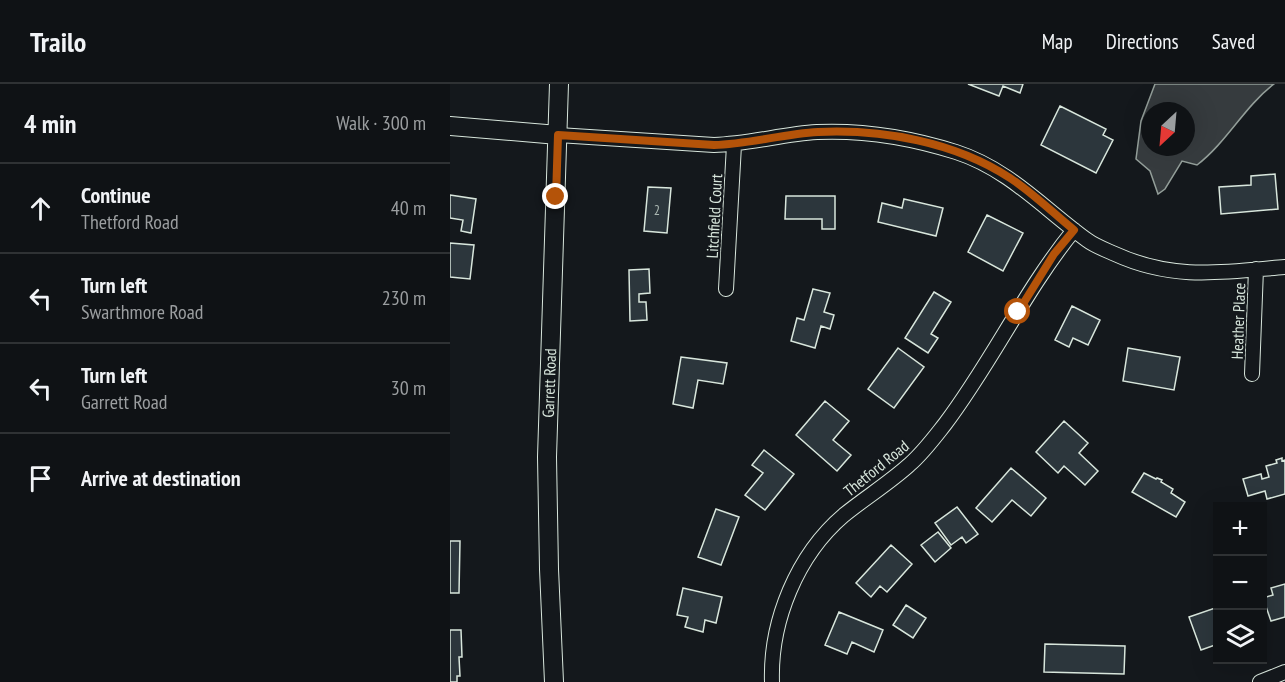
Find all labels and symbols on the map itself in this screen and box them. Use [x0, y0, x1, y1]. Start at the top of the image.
north arrow [1141, 102, 1195, 156]
street label: Litchfield Court [702, 173, 726, 259]
route end [542, 183, 568, 209]
house number: 2 [654, 201, 660, 219]
street label: Heather Place [1227, 282, 1249, 360]
route start [1004, 298, 1030, 324]
street label: Garrett Road [538, 348, 560, 418]
street label: Thetford Road [839, 436, 913, 500]

